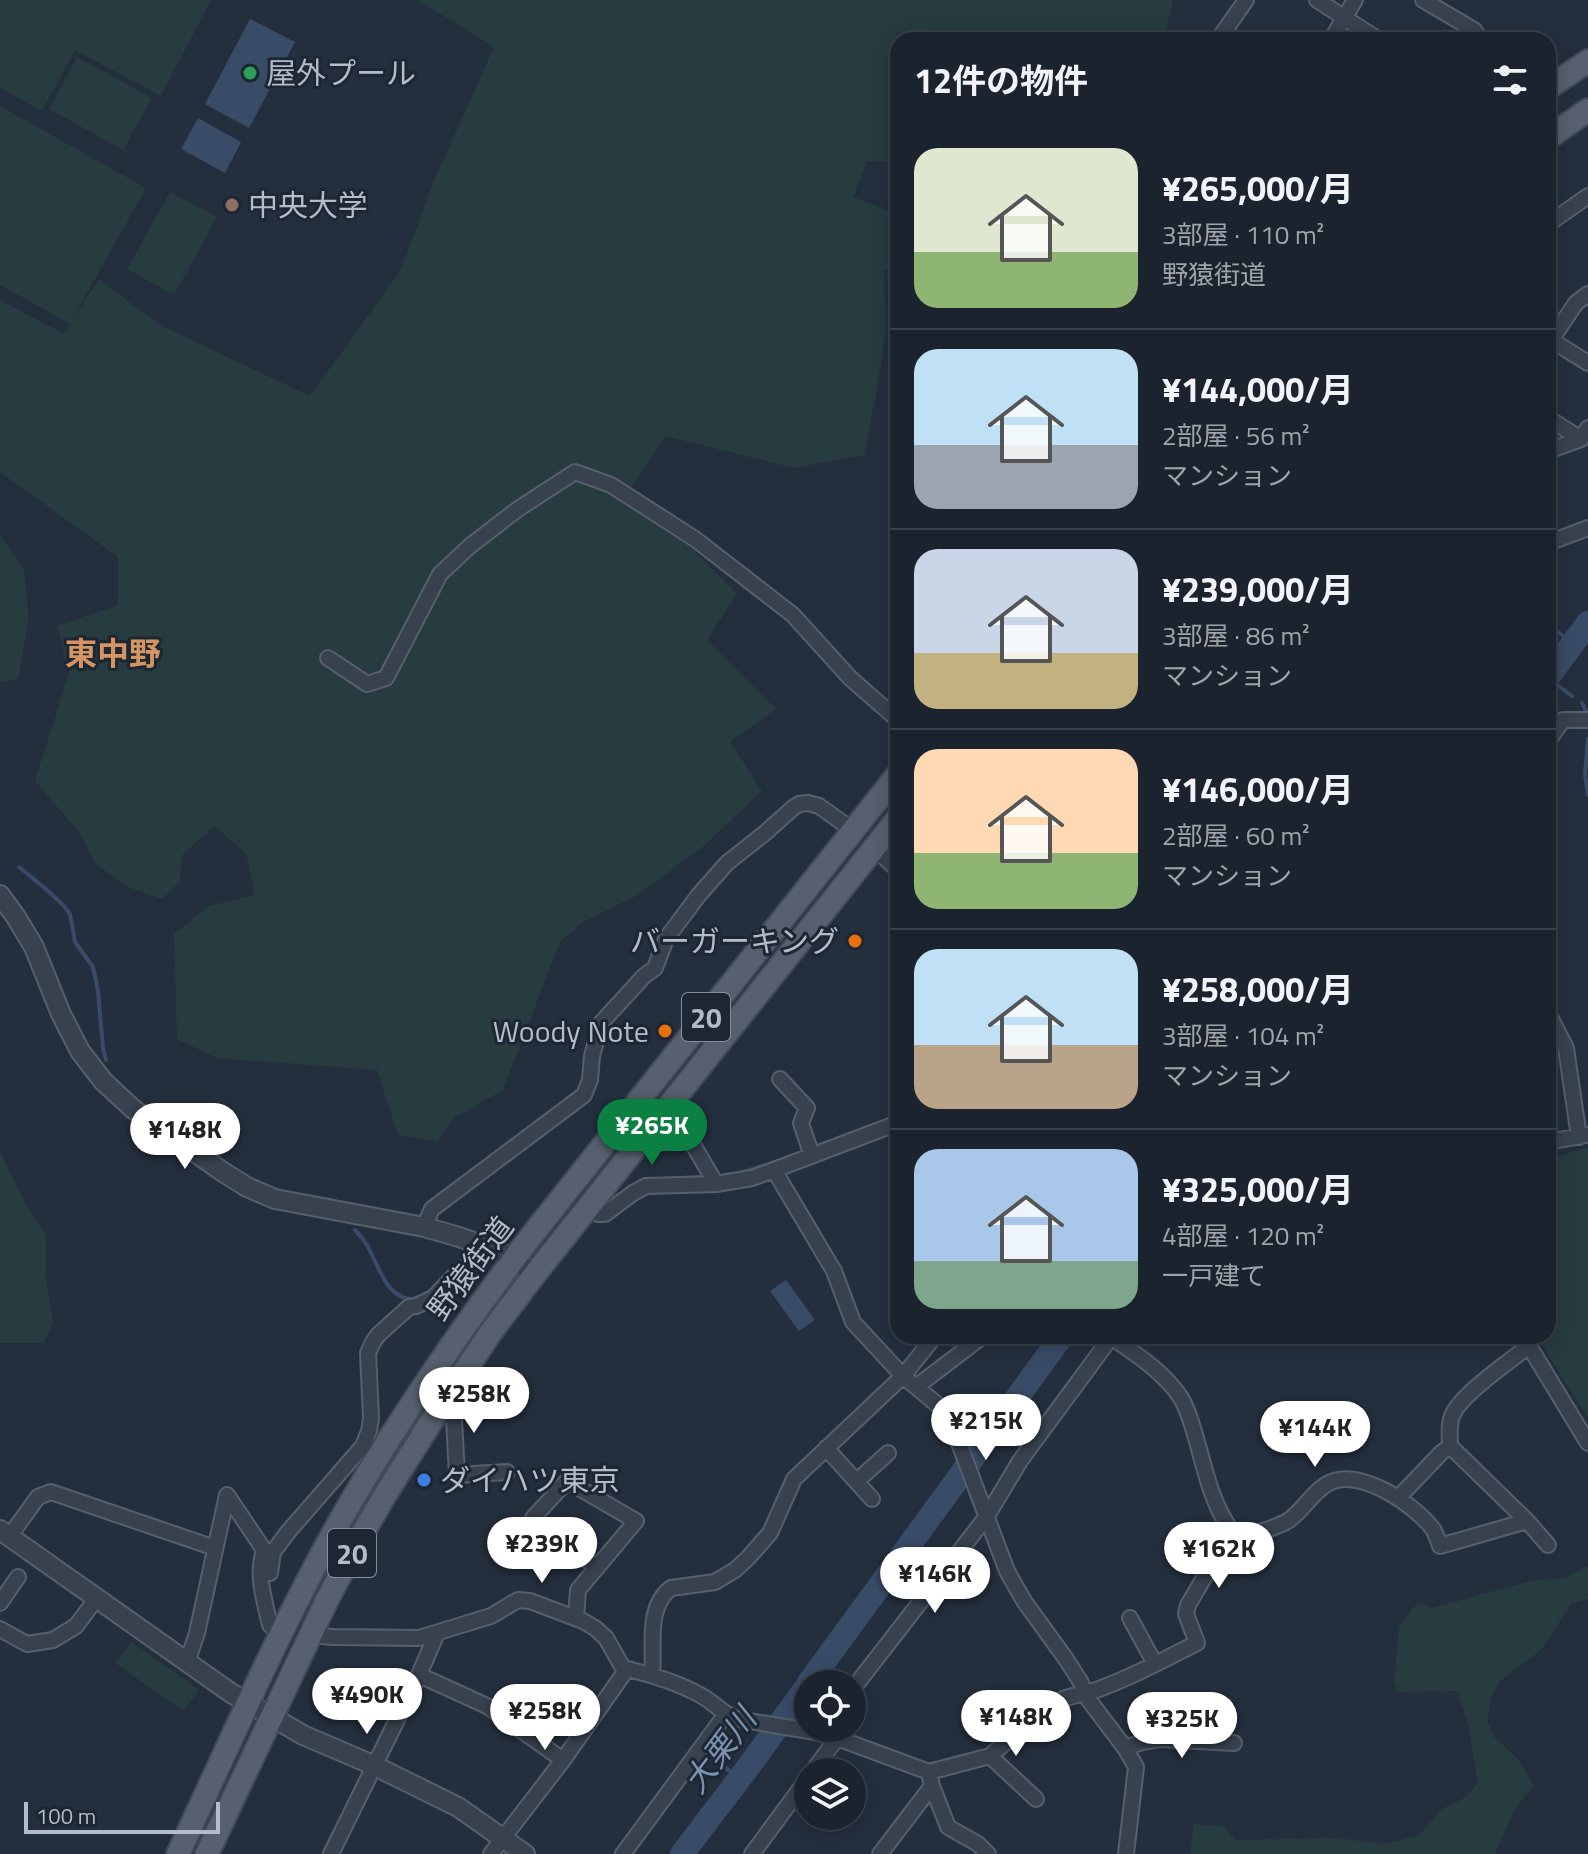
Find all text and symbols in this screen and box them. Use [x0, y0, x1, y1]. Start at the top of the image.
place label: 屋外プール [266, 50, 416, 96]
text: 12件の物件 [914, 54, 1088, 106]
icon: filters [1488, 58, 1532, 102]
marker: 屋外プール [241, 64, 259, 82]
text: ¥265,000/月 [1162, 162, 1354, 214]
icon: home [978, 180, 1074, 276]
place label: 中央大学 [248, 182, 368, 228]
marker: 中央大学 [223, 196, 241, 214]
text: 3部屋 · 110 m² [1162, 215, 1324, 254]
text: 野猿街道 [1162, 255, 1266, 294]
text: ¥144,000/月 [1162, 363, 1354, 415]
icon: home [978, 381, 1074, 477]
text: 2部屋 · 56 m² [1162, 416, 1310, 455]
text: マンション [1162, 456, 1292, 495]
text: ¥239,000/月 [1162, 563, 1354, 615]
icon: home [978, 581, 1074, 677]
text: 3部屋 · 86 m² [1162, 616, 1310, 655]
district label: 東中野 [65, 629, 161, 677]
text: マンション [1162, 656, 1292, 695]
text: ¥146,000/月 [1162, 763, 1354, 815]
icon: home [978, 781, 1074, 877]
text: 2部屋 · 60 m² [1162, 816, 1310, 855]
text: マンション [1162, 856, 1292, 895]
place label: バーガーキング [630, 918, 839, 964]
marker: バーガーキング [846, 932, 864, 950]
text: ¥258,000/月 [1162, 963, 1354, 1015]
icon: home [978, 981, 1074, 1077]
road number: 20 [682, 993, 730, 1041]
place label: Woody Note [493, 1008, 649, 1054]
text: 3部屋 · 104 m² [1162, 1016, 1324, 1055]
marker: Woody Note [656, 1022, 674, 1040]
text: マンション [1162, 1056, 1292, 1095]
pin: ¥265K [596, 1099, 708, 1167]
pin: ¥148K [129, 1103, 241, 1171]
text: ¥265K [615, 1105, 689, 1144]
text: ¥148K [148, 1109, 222, 1148]
text: ¥325,000/月 [1162, 1163, 1354, 1215]
icon: home [978, 1181, 1074, 1277]
street label: 野猿街道 [416, 1206, 524, 1330]
text: 4部屋 · 120 m² [1162, 1216, 1324, 1255]
text: 一戸建て [1162, 1256, 1266, 1295]
pin: ¥258K [418, 1367, 530, 1435]
text: ¥258K [437, 1373, 511, 1412]
pin: ¥215K [930, 1394, 1042, 1462]
text: ¥215K [949, 1400, 1023, 1439]
pin: ¥144K [1259, 1401, 1371, 1469]
text: ¥144K [1278, 1407, 1352, 1446]
place label: ダイハツ東京 [440, 1457, 619, 1503]
marker: ダイハツ東京 [415, 1471, 433, 1489]
pin: ¥239K [486, 1517, 598, 1585]
pin: ¥162K [1163, 1522, 1275, 1590]
text: ¥239K [505, 1523, 579, 1562]
text: ¥162K [1182, 1528, 1256, 1567]
road number: 20 [328, 1529, 376, 1577]
pin: ¥146K [879, 1547, 991, 1615]
text: ¥146K [898, 1553, 972, 1592]
pin: ¥490K [311, 1668, 423, 1736]
map controls [794, 1670, 866, 1830]
button: locate [794, 1670, 866, 1742]
text: ¥490K [330, 1674, 404, 1713]
pin: ¥258K [489, 1684, 601, 1752]
text: ¥258K [508, 1690, 582, 1729]
pin: ¥148K [960, 1690, 1072, 1758]
pin: ¥325K [1126, 1692, 1238, 1760]
water label: 大栗川 [671, 1695, 769, 1803]
text: ¥148K [979, 1696, 1053, 1735]
text: ¥325K [1145, 1698, 1219, 1737]
button: layers [794, 1758, 866, 1830]
scale bar [24, 1798, 220, 1834]
text: 100 m [36, 1799, 96, 1833]

